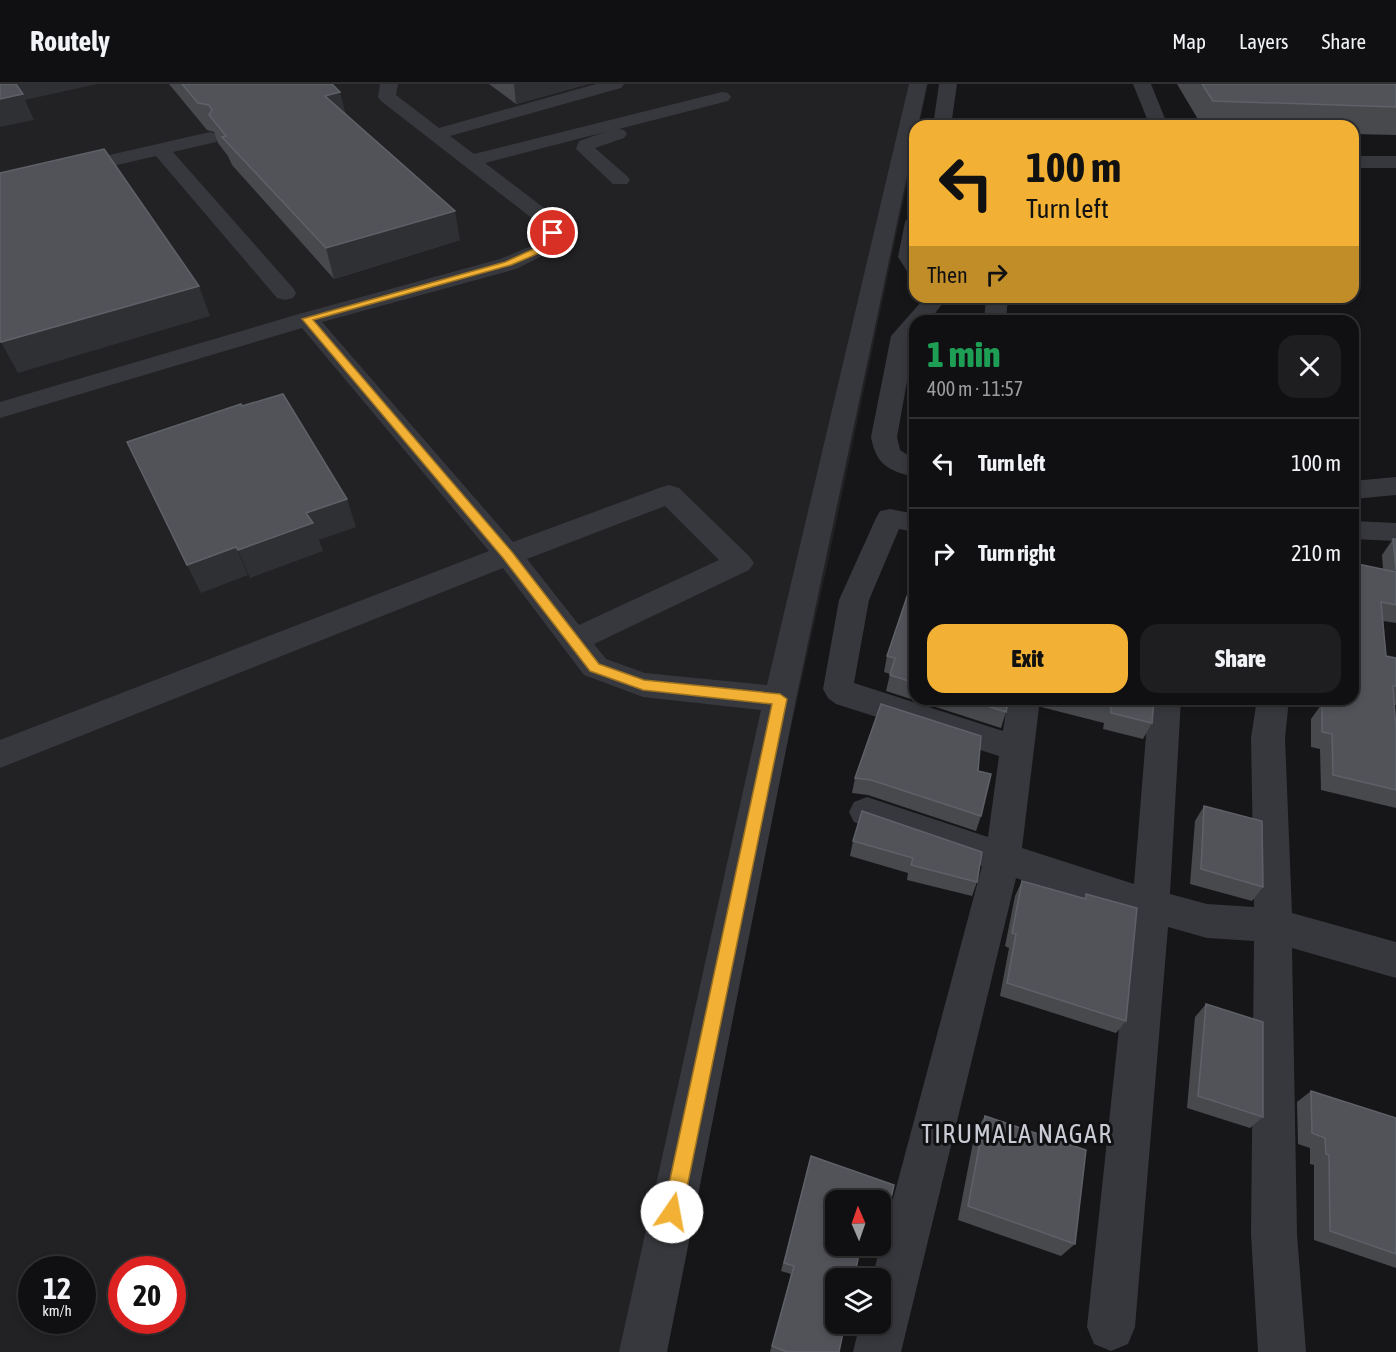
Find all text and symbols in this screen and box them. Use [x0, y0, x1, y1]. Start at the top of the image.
text: Routely [30, 25, 110, 57]
text: Map [1172, 29, 1206, 53]
text: Layers [1239, 29, 1289, 53]
text: Share [1322, 29, 1366, 53]
text: 100 m [1026, 143, 1121, 191]
icon: left [927, 144, 1005, 222]
text: Turn left [1026, 193, 1109, 224]
pin [527, 207, 578, 258]
icon: arrive [536, 216, 569, 249]
icon: right [980, 258, 1013, 291]
text: Then [927, 262, 968, 288]
text: 1 min [927, 333, 1001, 375]
button: close [1278, 335, 1341, 398]
text: 400 m · 11:57 [927, 377, 1023, 400]
icon: left [927, 447, 960, 480]
text: Turn left [978, 450, 1045, 476]
text: 100 m [1291, 450, 1341, 476]
icon: right [927, 537, 960, 570]
text: Turn right [978, 540, 1055, 566]
text: 210 m [1291, 540, 1341, 566]
button: Exit [927, 624, 1128, 693]
button: Share [1140, 624, 1341, 693]
district label: TIRUMALA NAGAR [921, 1119, 1113, 1149]
position arrow [640, 1180, 704, 1244]
north arrow [825, 1190, 891, 1256]
map controls [825, 1190, 891, 1334]
speed limit sign: 20 [108, 1256, 186, 1334]
button: layers [825, 1268, 891, 1334]
text: 12 [43, 1271, 71, 1305]
text: km/h [42, 1302, 72, 1319]

